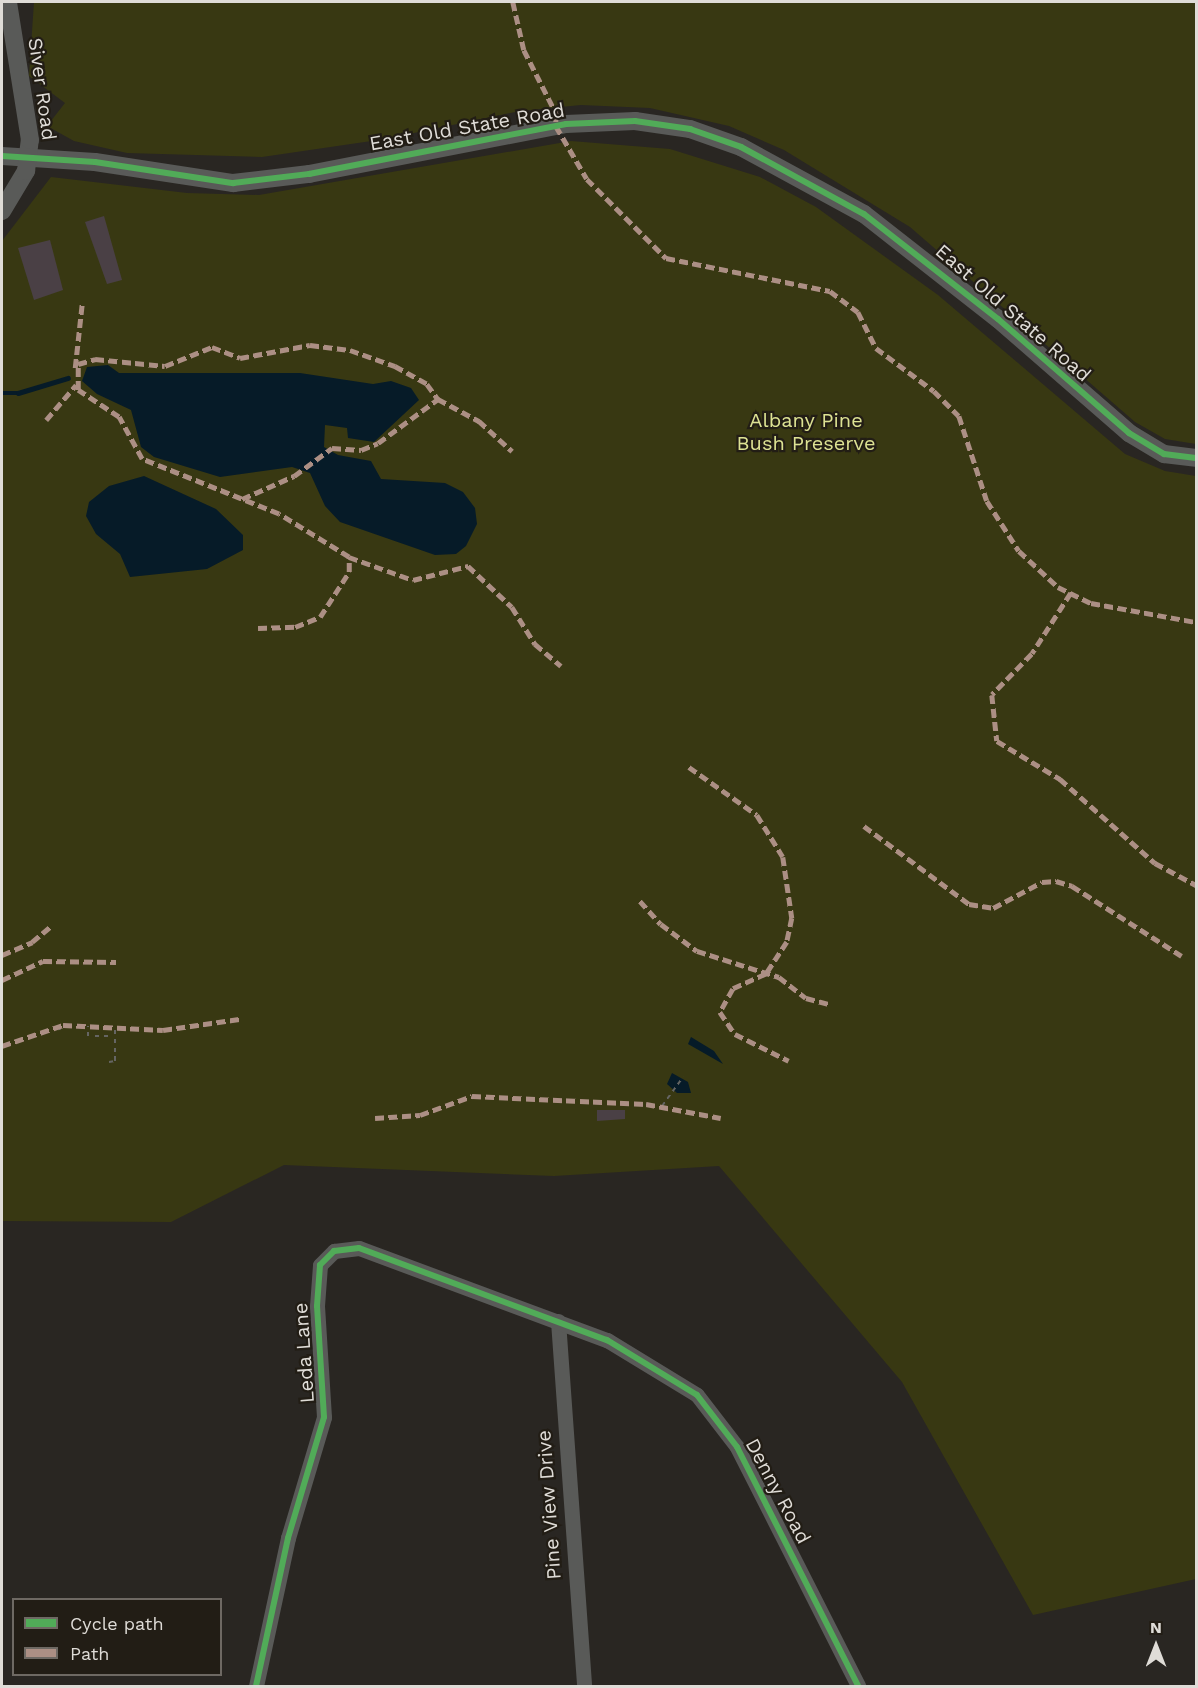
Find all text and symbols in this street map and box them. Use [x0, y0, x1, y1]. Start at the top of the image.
street label: Siver Road [23, 36, 61, 142]
street label: East Old State Road [367, 98, 567, 156]
street label: East Old State Road [930, 239, 1096, 387]
park label: Albany Pine Bush Preserve [737, 408, 875, 455]
street label: Leda Lane [289, 1302, 319, 1404]
street label: Pine View Drive [532, 1429, 566, 1581]
street label: Denny Road [740, 1434, 816, 1548]
legend [12, 1598, 222, 1676]
text: Cycle path [70, 1613, 164, 1634]
north arrow [1126, 1616, 1186, 1676]
text: N [1150, 1618, 1162, 1637]
text: Path [70, 1643, 110, 1664]

